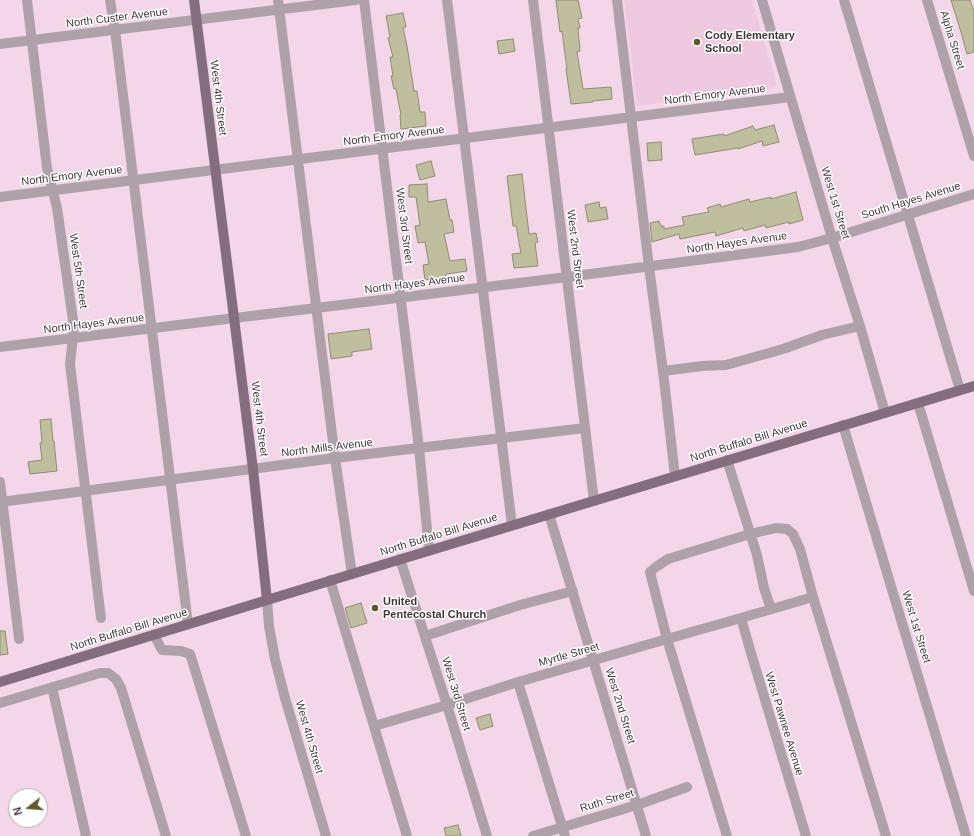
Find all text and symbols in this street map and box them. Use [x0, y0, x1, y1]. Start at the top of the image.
street label: North Custer Avenue [65, 5, 169, 31]
street label: Alpha Street [937, 9, 967, 71]
place label: Cody Elementary School [705, 29, 795, 55]
marker: Cody Elementary School [692, 37, 702, 47]
street label: West 4th Street [207, 60, 229, 136]
street label: North Emory Avenue [664, 82, 766, 108]
street label: North Emory Avenue [343, 123, 445, 149]
street label: North Emory Avenue [21, 163, 123, 189]
street label: West 1st Street [818, 165, 852, 241]
street label: South Hayes Avenue [860, 180, 962, 222]
street label: West 3rd Street [393, 187, 415, 265]
street label: West 2nd Street [564, 209, 586, 289]
street label: North Hayes Avenue [686, 229, 788, 257]
street label: West 5th Street [66, 233, 90, 309]
street label: North Hayes Avenue [364, 271, 466, 297]
street label: North Hayes Avenue [43, 311, 145, 337]
street label: West 4th Street [248, 381, 270, 457]
street label: North Buffalo Bill Avenue [689, 417, 809, 465]
street label: North Mills Avenue [280, 436, 374, 460]
street label: North Buffalo Bill Avenue [379, 511, 499, 559]
street label: West 1st Street [899, 589, 933, 665]
place label: United Pentecostal Church [383, 595, 486, 621]
marker: United Pentecostal Church [370, 603, 380, 613]
street label: North Buffalo Bill Avenue [69, 606, 189, 654]
street label: Myrtle Street [537, 640, 601, 670]
street label: West 3rd Street [439, 656, 473, 732]
street label: West 2nd Street [602, 666, 638, 746]
street label: West Pawnee Avenue [762, 671, 806, 777]
street label: West 4th Street [292, 699, 326, 775]
street label: Ruth Street [578, 787, 636, 815]
north arrow [8, 788, 48, 828]
text: N [11, 806, 24, 817]

